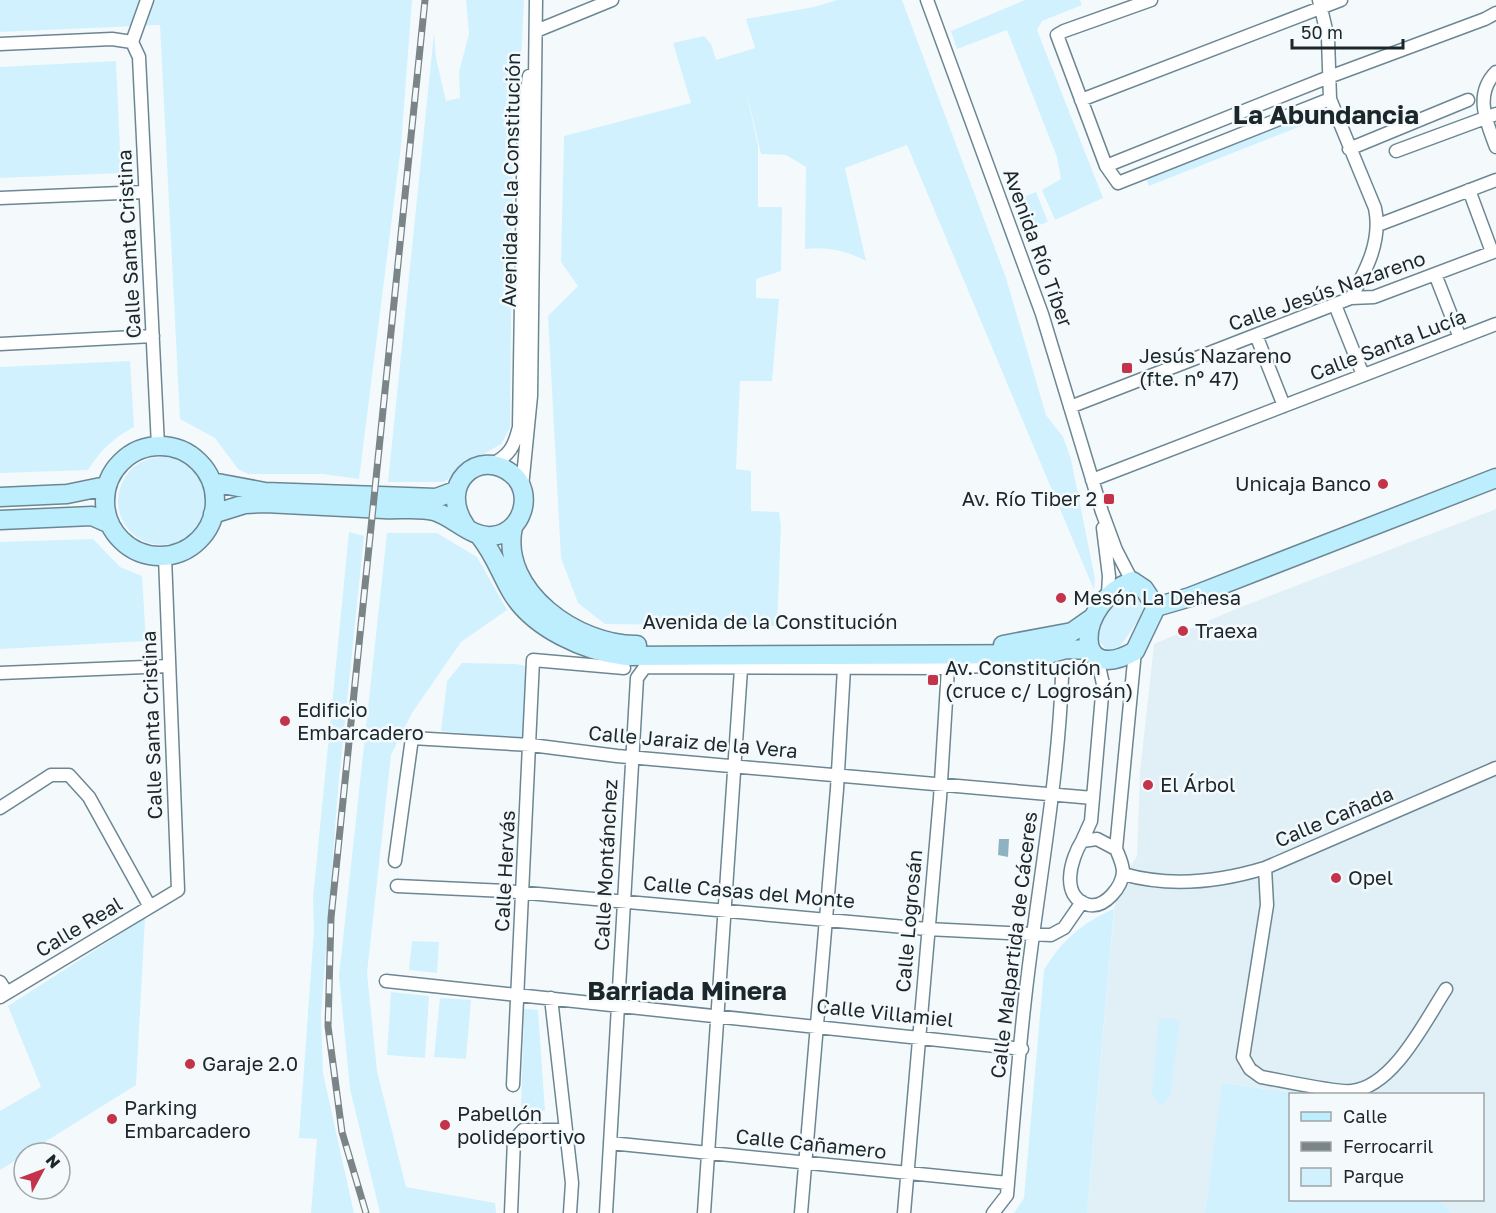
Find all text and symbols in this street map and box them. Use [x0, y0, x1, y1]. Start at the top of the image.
scale bar [1292, 12, 1403, 50]
text: 50 m [1301, 21, 1343, 43]
street label: Avenida de la Constitución [496, 52, 524, 308]
district label: La Abundancia [1233, 99, 1419, 130]
street label: Calle Santa Cristina [111, 149, 145, 339]
street label: Avenida Río Tíber [999, 165, 1079, 330]
street label: Calle Jesús Nazareno [1225, 245, 1428, 335]
street label: Calle Santa Lucía [1306, 303, 1469, 385]
place label: Jesús Nazareno (fte. nº 47) [1139, 343, 1292, 390]
marker: Jesús Nazareno (fte. nº 47) [1120, 361, 1134, 375]
place label: Unicaja Banco [1235, 471, 1371, 495]
marker: Unicaja Banco [1376, 477, 1390, 491]
place label: Av. Río Tiber 2 [962, 486, 1097, 510]
marker: Av. Río Tiber 2 [1102, 492, 1116, 506]
place label: Mesón La Dehesa [1073, 585, 1241, 609]
marker: Mesón La Dehesa [1054, 591, 1068, 605]
street label: Avenida de la Constitución [643, 609, 897, 633]
place label: Traexa [1195, 618, 1258, 642]
marker: Traexa [1176, 624, 1190, 638]
street label: Calle Santa Cristina [136, 630, 166, 820]
place label: Av. Constitución (cruce c/ Logrosán) [945, 655, 1133, 702]
marker: Av. Constitución (cruce c/ Logrosán) [926, 673, 940, 687]
place label: Edificio Embarcadero [297, 697, 424, 744]
marker: Edificio Embarcadero [278, 714, 292, 728]
street label: Calle Jaraiz de la Vera [587, 720, 799, 762]
place label: El Árbol [1160, 772, 1236, 796]
street label: Calle Montánchez [589, 778, 621, 951]
marker: El Árbol [1141, 778, 1155, 792]
street label: Calle Cañada [1271, 780, 1396, 852]
street label: Calle Hervás [489, 809, 519, 932]
street label: Calle Malpartida de Cáceres [985, 810, 1041, 1080]
street label: Calle Logrosán [890, 848, 926, 993]
place label: Opel [1348, 865, 1393, 889]
street label: Calle Casas del Monte [642, 870, 856, 912]
marker: Opel [1329, 871, 1343, 885]
street label: Calle Real [31, 891, 126, 961]
district label: Barriada Minera [587, 975, 787, 1006]
street label: Calle Villamiel [815, 993, 955, 1031]
place label: Garaje 2.0 [202, 1051, 298, 1075]
marker: Garaje 2.0 [183, 1057, 197, 1071]
legend [1289, 1093, 1484, 1201]
place label: Parking Embarcadero [124, 1095, 251, 1142]
place label: Pabellón polideportivo [457, 1101, 586, 1148]
text: Calle [1343, 1105, 1387, 1127]
marker: Parking Embarcadero [105, 1112, 119, 1126]
marker: Pabellón polideportivo [438, 1118, 452, 1132]
street label: Calle Cañamero [735, 1123, 888, 1163]
text: Ferrocarril [1343, 1135, 1433, 1157]
north arrow [12, 1141, 72, 1201]
text: N [42, 1150, 65, 1172]
text: Parque [1343, 1165, 1404, 1187]

